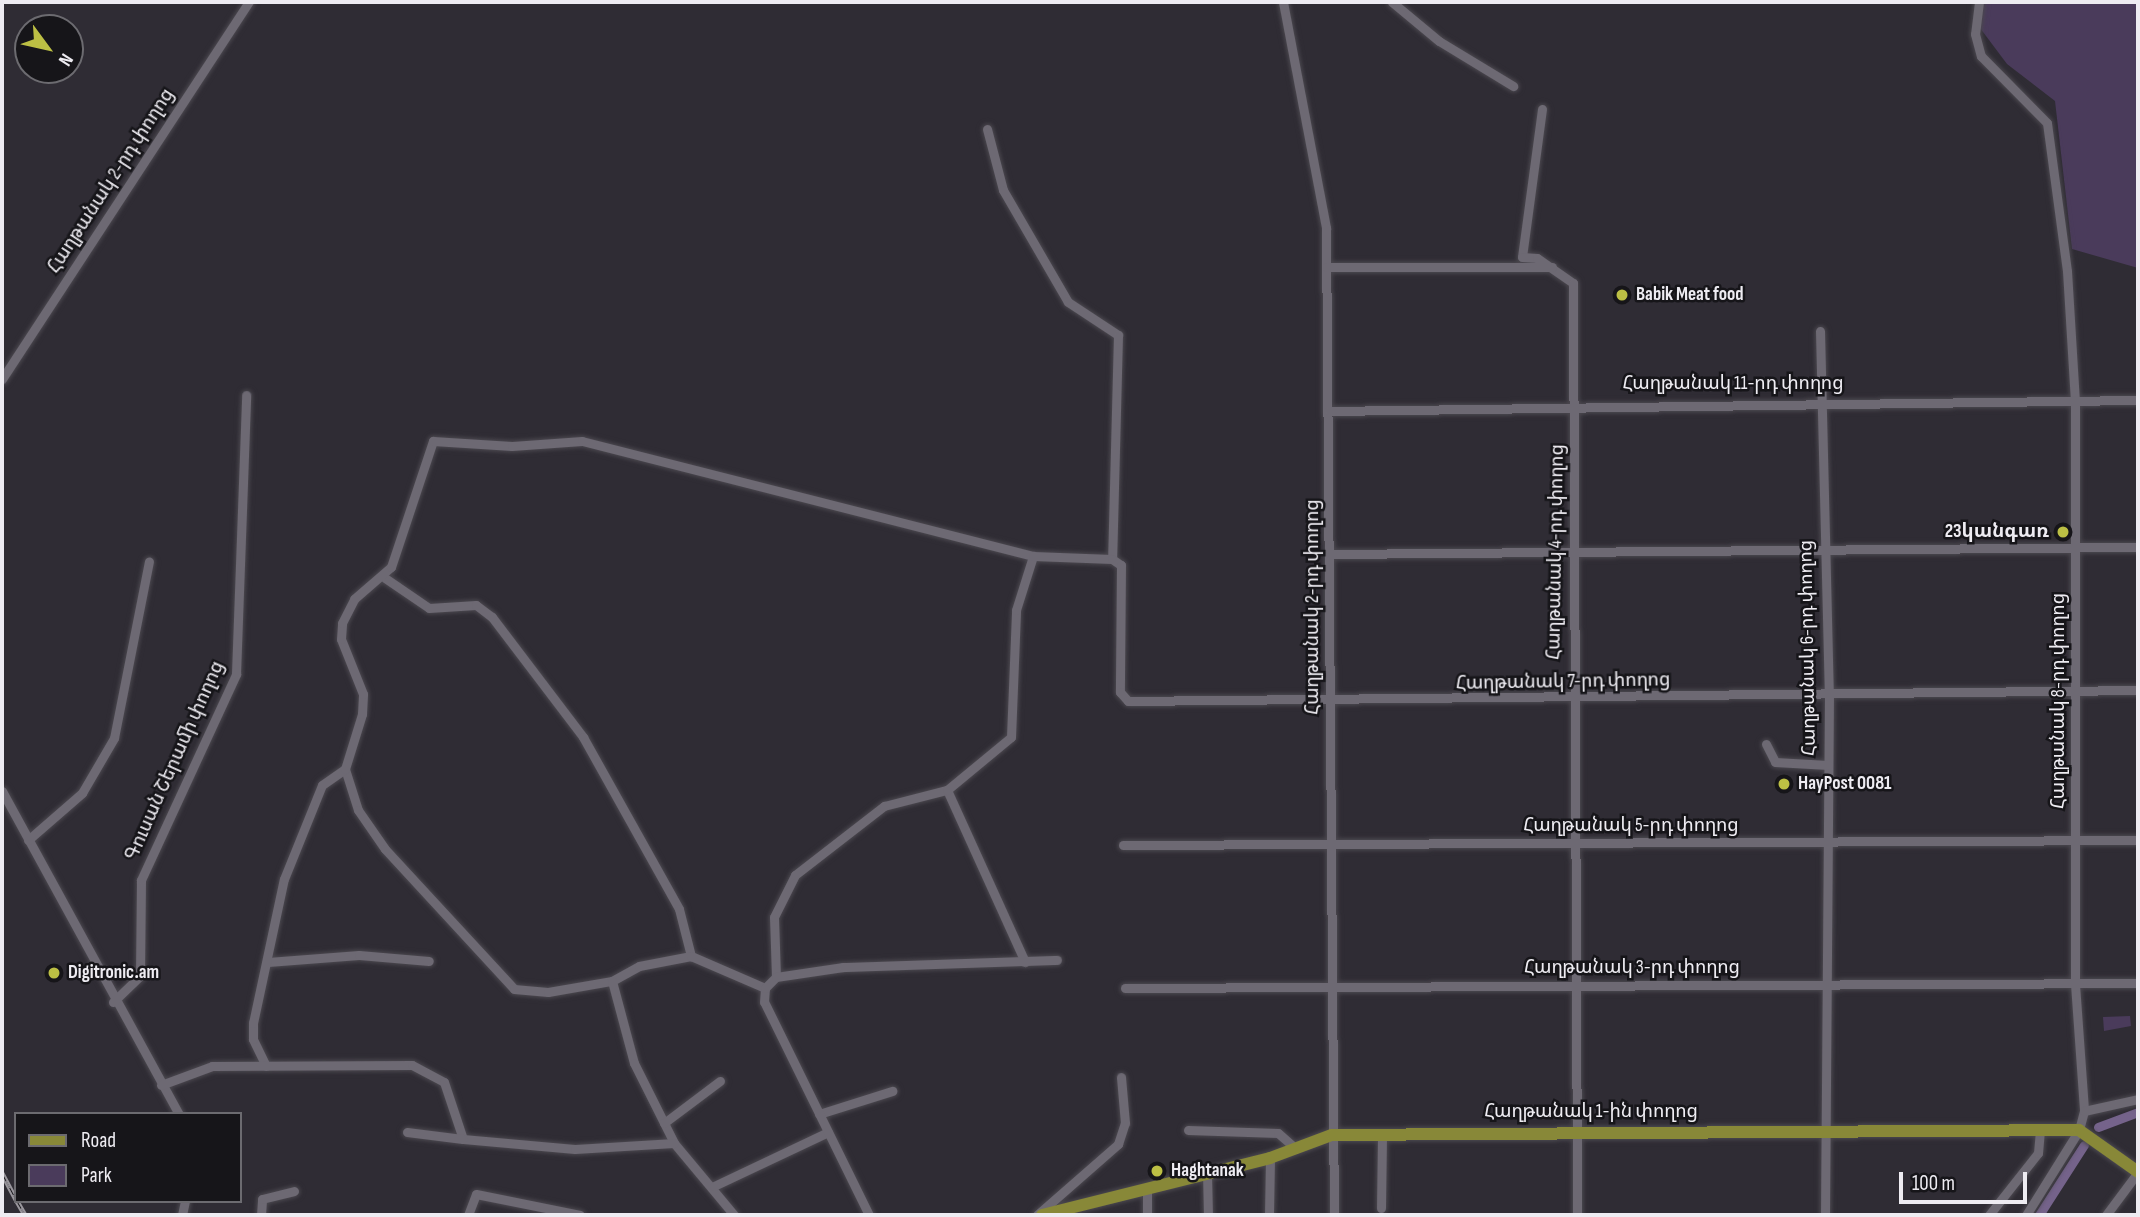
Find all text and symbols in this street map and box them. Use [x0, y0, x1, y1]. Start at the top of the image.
north arrow [14, 14, 84, 84]
text: N [53, 49, 78, 70]
street label: Հաղթանակ 2-րդ փողոց [43, 84, 179, 278]
place label: Babik Meat food [1636, 284, 1744, 306]
marker: Babik Meat food [1614, 287, 1630, 303]
street label: Հաղթանակ 11-րդ փողոց [1622, 373, 1844, 395]
street label: Հաղթանակ 4-րդ փողոց [1543, 444, 1569, 660]
street label: Հաղթանակ 2-րդ փողոց [1302, 499, 1324, 715]
place label: 23կանգառ [1945, 521, 2049, 543]
marker: 23կանգառ [2055, 524, 2071, 540]
street label: Հաղթանակ 6-րդ փողոց [1795, 540, 1821, 756]
street label: Հաղթանակ 8-րդ փողոց [2048, 593, 2070, 809]
street label: Գուսան Շերամի փողոց [121, 658, 229, 864]
street label: Հաղթանակ 7-րդ փողոց [1456, 669, 1670, 695]
place label: HayPost 0081 [1798, 773, 1892, 795]
marker: HayPost 0081 [1776, 776, 1792, 792]
street label: Հաղթանակ 5-րդ փողոց [1523, 815, 1739, 837]
street label: Հաղթանակ 3-րդ փողոց [1524, 957, 1740, 979]
place label: Digitronic.am [68, 962, 159, 984]
marker: Digitronic.am [46, 965, 62, 981]
street label: Հաղթանակ 1-ին փողոց [1484, 1101, 1698, 1123]
legend [14, 1112, 242, 1203]
text: Road [81, 1128, 116, 1153]
scale bar [1902, 1158, 2030, 1202]
place label: Haghtanak [1171, 1160, 1244, 1182]
text: Park [81, 1163, 112, 1188]
marker: Haghtanak [1149, 1163, 1165, 1179]
text: 100 m [1912, 1171, 1955, 1196]

